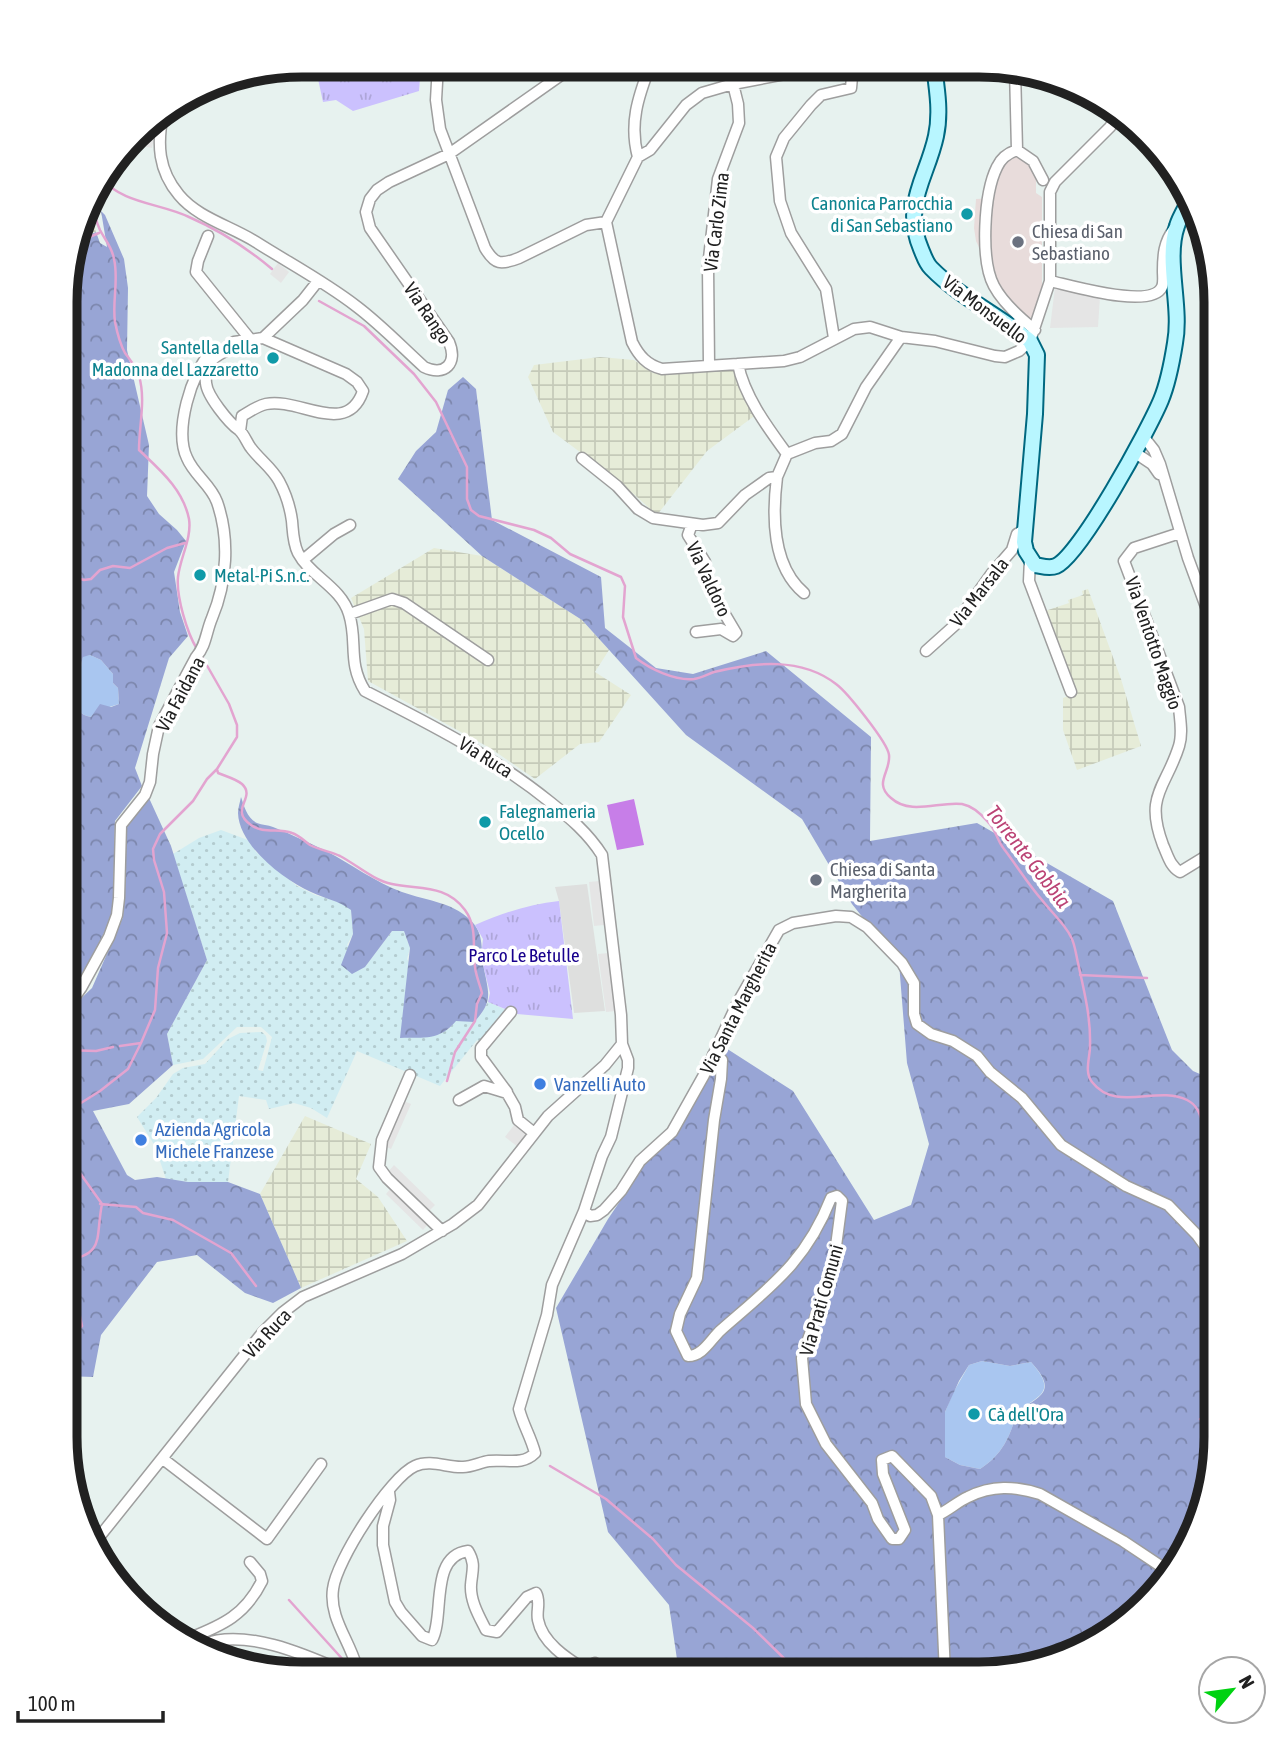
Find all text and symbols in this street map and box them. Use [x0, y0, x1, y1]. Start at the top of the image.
street label: Via Carlo Zima [699, 171, 733, 273]
place label: Canonica Parrocchia di San Sebastiano [811, 192, 953, 236]
marker: Canonica Parrocchia di San Sebastiano [959, 206, 975, 222]
place label: Chiesa di San Sebastiano [1032, 220, 1123, 264]
marker: Chiesa di San Sebastiano [1010, 234, 1026, 250]
street label: Via Monsuello [939, 270, 1031, 348]
street label: Via Rango [399, 278, 457, 348]
place label: Santella della Madonna del Lazzaretto [92, 336, 259, 380]
marker: Santella della Madonna del Lazzaretto [265, 350, 281, 366]
street label: Via Valdoro [682, 538, 736, 620]
street label: Via Marsala [945, 553, 1013, 631]
place label: Metal-Pi S.n.c. [214, 564, 310, 586]
marker: Metal-Pi S.n.c. [192, 567, 208, 583]
street label: Via Ventotto Maggio [1121, 574, 1187, 712]
street label: Via Faidana [151, 653, 209, 735]
street label: Via Ruca [455, 732, 517, 782]
place label: Falegnameria Ocello [499, 800, 596, 844]
water label: Torrente Gobbia [982, 800, 1076, 912]
marker: Falegnameria Ocello [477, 814, 493, 830]
place label: Chiesa di Santa Margherita [830, 858, 935, 902]
marker: Chiesa di Santa Margherita [808, 872, 824, 888]
street label: Via Santa Margherita [695, 938, 781, 1078]
park label: Parco Le Betulle [468, 944, 580, 966]
place label: Vanzelli Auto [554, 1073, 646, 1095]
marker: Vanzelli Auto [532, 1076, 548, 1092]
place label: Azienda Agricola Michele Franzese [155, 1118, 274, 1162]
marker: Azienda Agricola Michele Franzese [133, 1132, 149, 1148]
street label: Via Prati Comuni [795, 1242, 847, 1358]
street label: Via Ruca [239, 1304, 295, 1362]
place label: Cà dell'Ora [988, 1403, 1064, 1425]
marker: Cà dell'Ora [966, 1406, 982, 1422]
north arrow [1197, 1655, 1267, 1725]
text: N [1235, 1672, 1259, 1692]
scale bar [18, 1680, 163, 1724]
text: 100 m [28, 1691, 76, 1715]

